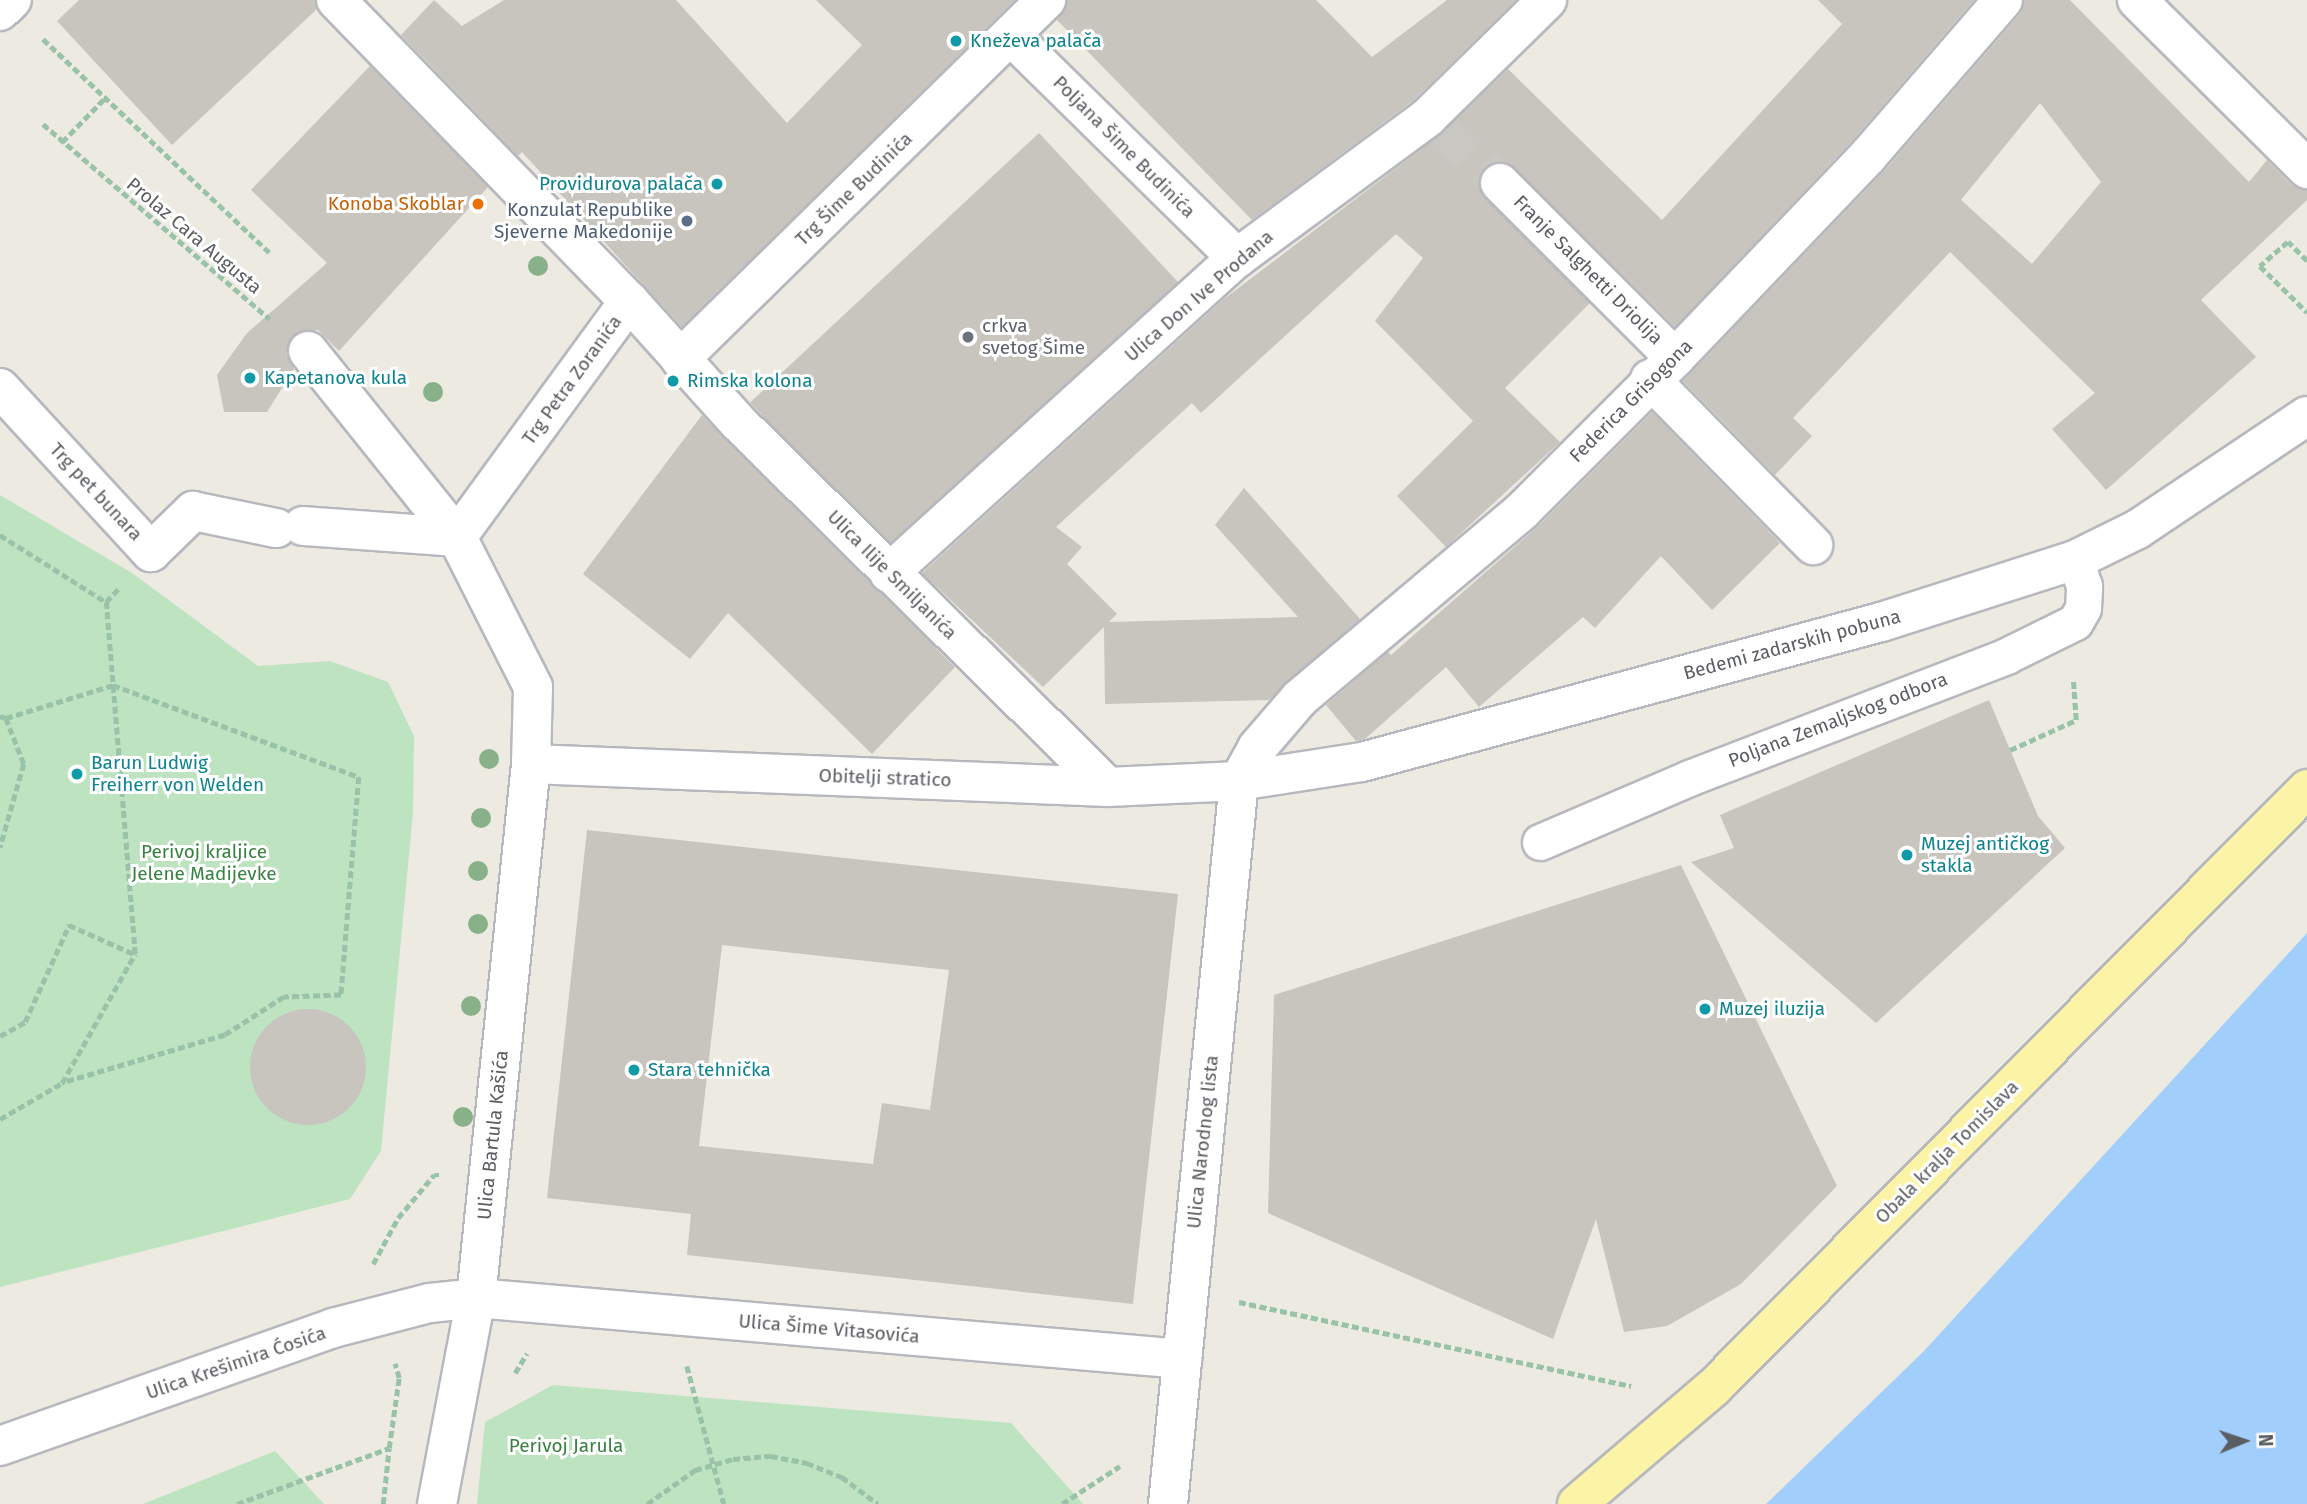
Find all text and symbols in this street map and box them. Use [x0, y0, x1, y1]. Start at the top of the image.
place label: Kneževa palača [970, 30, 1102, 52]
marker: Kneževa palača [948, 33, 964, 49]
street label: Poljana Šime Budinića [1048, 71, 1200, 223]
street label: Trg Šime Budinića [791, 127, 917, 251]
street label: Prolaz Cara Augusta [122, 173, 266, 299]
place label: Providurova palača [539, 173, 703, 195]
marker: Providurova palača [709, 176, 725, 192]
street label: Franje Salghetti Driolija [1509, 191, 1667, 349]
place label: Konoba Skoblar [328, 193, 464, 215]
marker: Konoba Skoblar [470, 196, 486, 212]
place label: Konzulat Republike Sjeverne Makedonije [494, 199, 673, 243]
marker: Konzulat Republike Sjeverne Makedonije [679, 213, 695, 229]
street label: Ulica Don Ive Prodana [1120, 225, 1278, 367]
street label: Trg Petra Zoranića [517, 311, 627, 449]
place label: crkva svetog Šime [982, 315, 1085, 359]
marker: crkva svetog Šime [960, 329, 976, 345]
street label: Federica Grisogona [1565, 335, 1697, 467]
place label: Kapetanova kula [264, 367, 407, 389]
marker: Kapetanova kula [242, 370, 258, 386]
place label: Rimska kolona [687, 370, 813, 392]
marker: Rimska kolona [665, 373, 681, 389]
street label: Trg pet bunara [45, 438, 147, 546]
street label: Ulica Ilije Smiljanića [822, 505, 962, 645]
street label: Bedemi zadarskih pobuna [1681, 605, 1903, 685]
street label: Poljana Zemaljskog odbora [1725, 668, 1951, 772]
place label: Barun Ludwig Freiherr von Welden [91, 752, 264, 796]
street label: Obitelji stratico [818, 764, 952, 792]
marker: Barun Ludwig Freiherr von Welden [69, 766, 85, 782]
place label: Muzej antičkog stakla [1921, 833, 2049, 877]
park label: Perivoj kraljice Jelene Madijevke [131, 841, 277, 885]
marker: Muzej antičkog stakla [1899, 847, 1915, 863]
place label: Muzej iluzija [1719, 998, 1825, 1020]
marker: Muzej iluzija [1697, 1001, 1713, 1017]
street label: Ulica Bartula Kašića [473, 1049, 513, 1221]
street label: Ulica Narodnog lista [1183, 1054, 1223, 1230]
place label: Stara tehnička [648, 1059, 771, 1081]
marker: Stara tehnička [626, 1062, 642, 1078]
street label: Obala kralja Tomislava [1871, 1076, 2023, 1228]
street label: Ulica Šime Vitasovića [737, 1310, 921, 1348]
street label: Ulica Krešimira Ćosića [143, 1321, 329, 1405]
north arrow [2209, 1406, 2279, 1476]
text: N [2254, 1434, 2277, 1447]
park label: Perivoj Jarula [509, 1435, 623, 1457]

